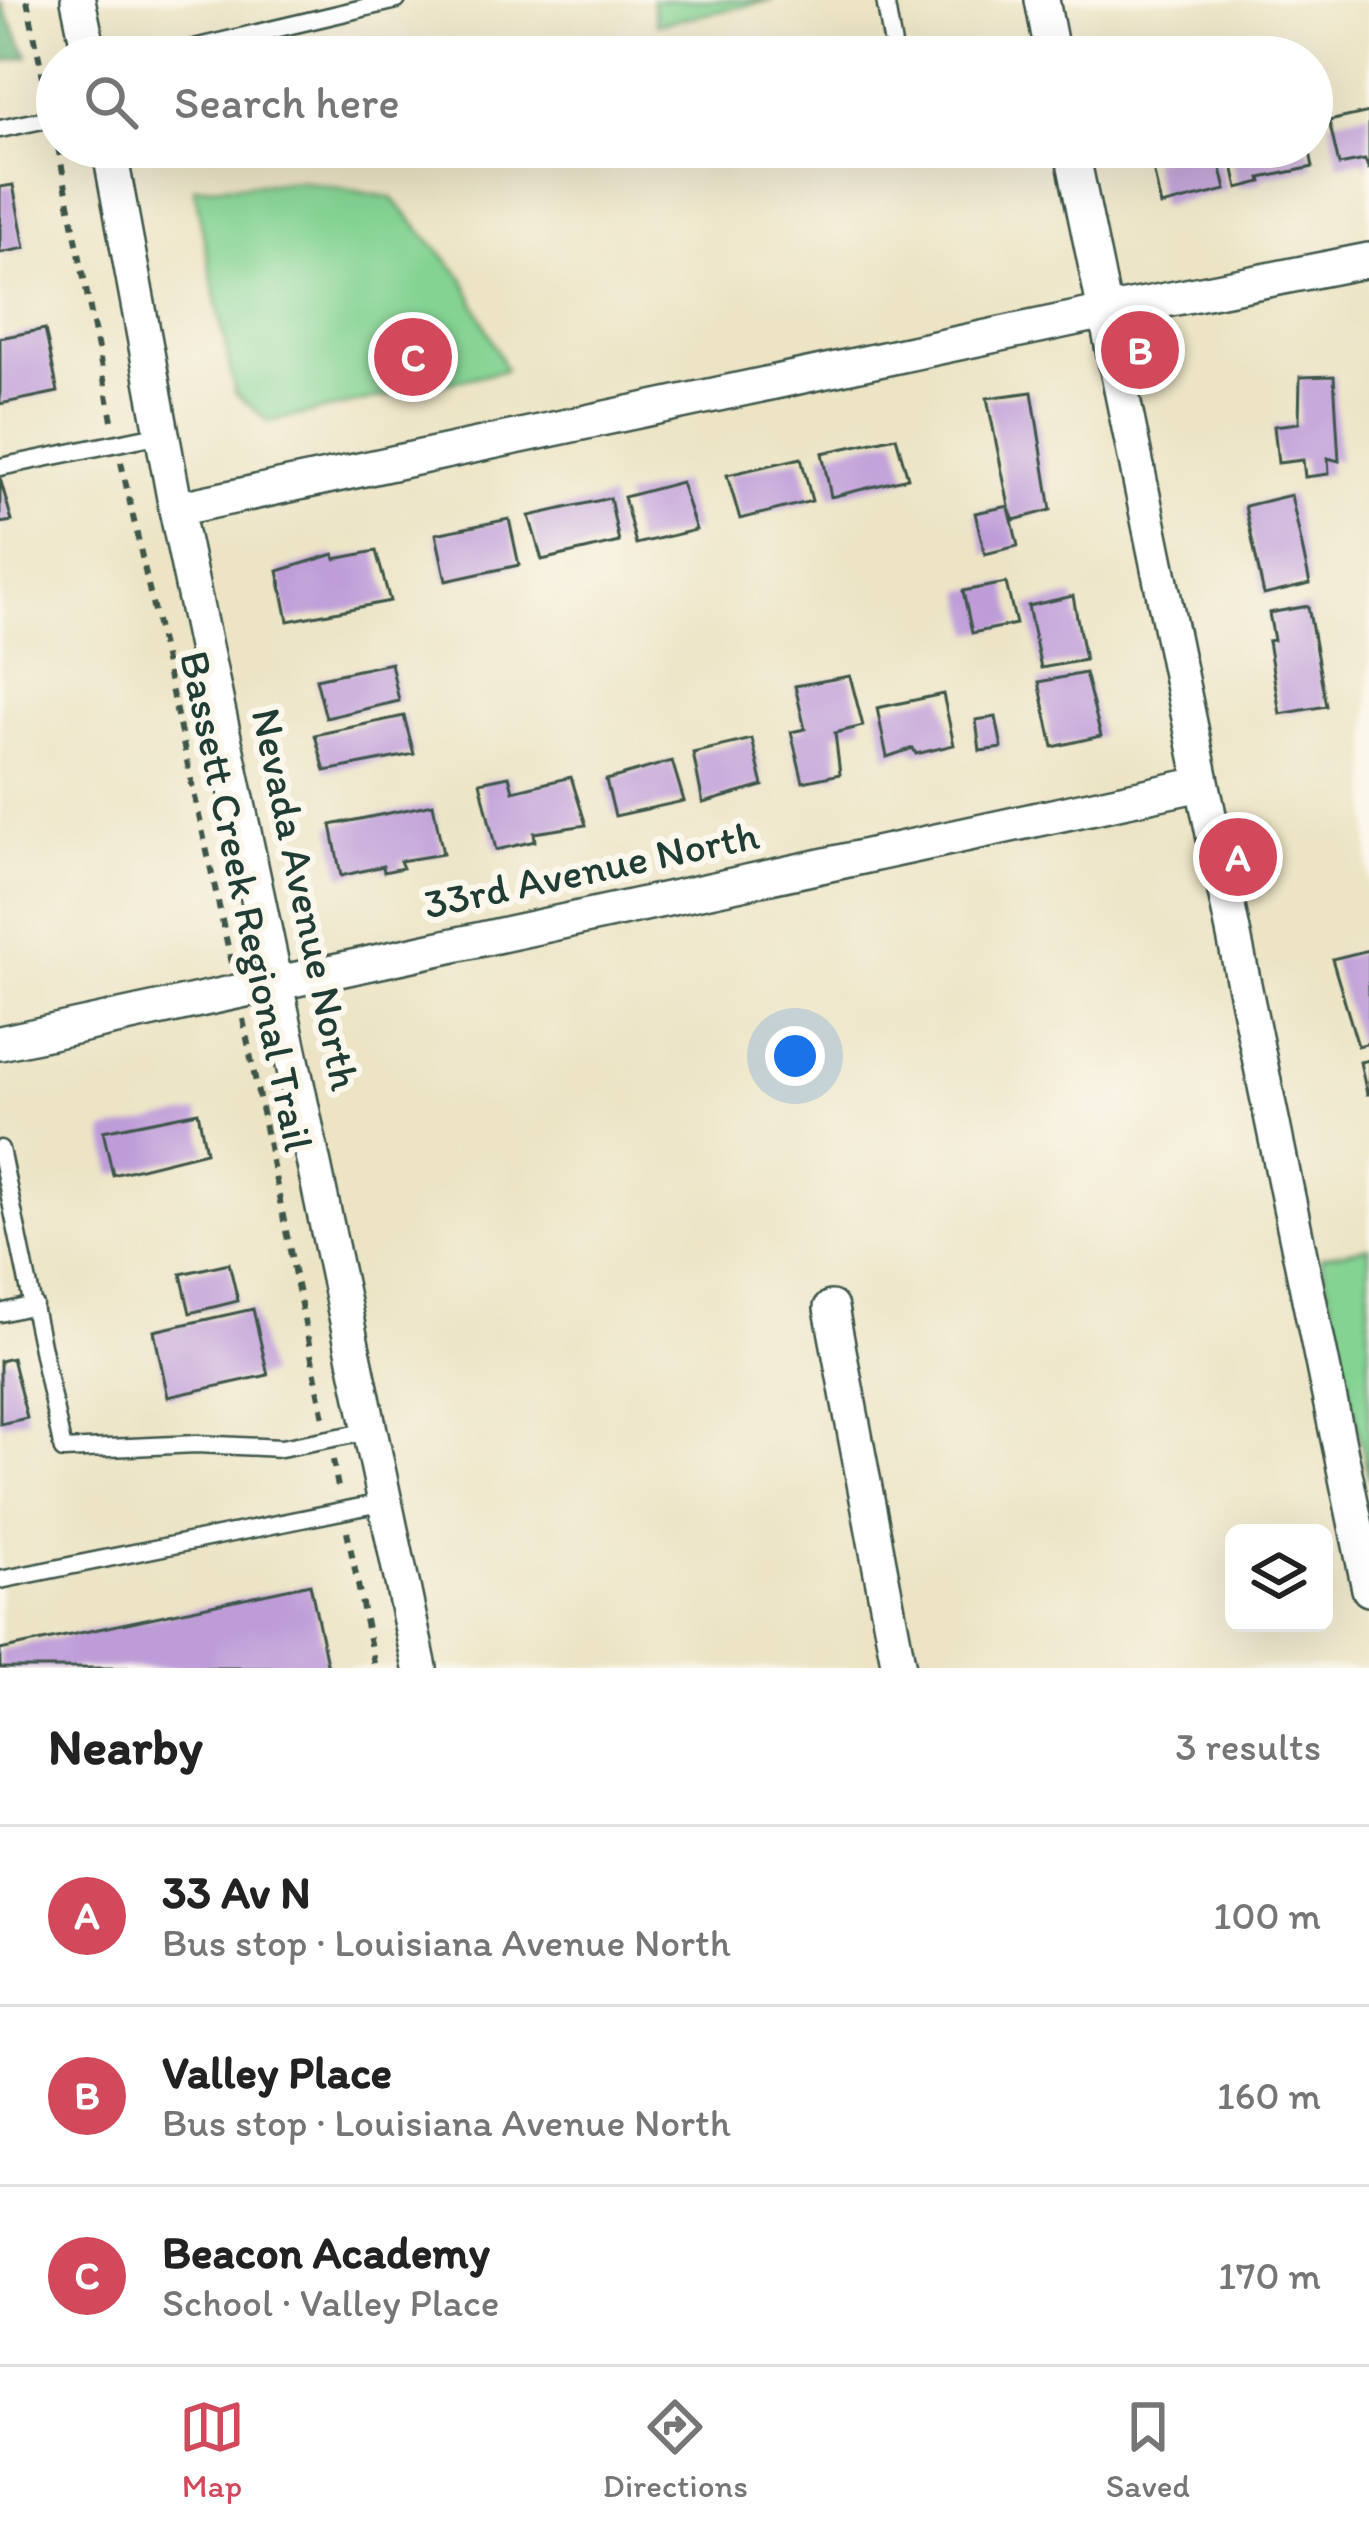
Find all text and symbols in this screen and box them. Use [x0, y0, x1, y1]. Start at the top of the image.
search box [36, 36, 1333, 168]
icon: search [78, 69, 144, 135]
text: Search here [174, 75, 400, 129]
pin: B [1101, 305, 1179, 395]
pin: C [374, 312, 452, 402]
street label: Bassett Creek Regional Trail [169, 646, 325, 1156]
street label: Nevada Avenue North [241, 703, 371, 1095]
street label: 33rd Avenue North [419, 809, 764, 929]
pin: A [1199, 812, 1277, 902]
your location [765, 1026, 825, 1086]
map controls [1225, 1524, 1333, 1632]
button: layers [1225, 1524, 1333, 1632]
text: Nearby [48, 1716, 203, 1777]
text: 3 results [1175, 1723, 1321, 1770]
text: 33 Av N [162, 1865, 311, 1919]
text: A [75, 1892, 99, 1939]
text: 100 m [1213, 1892, 1321, 1939]
text: Bus stop · Louisiana Avenue North [162, 1919, 731, 1966]
text: Valley Place [162, 2045, 392, 2099]
text: B [74, 2072, 100, 2119]
text: 160 m [1217, 2072, 1321, 2119]
text: Bus stop · Louisiana Avenue North [162, 2099, 731, 2146]
text: Beacon Academy [162, 2225, 490, 2279]
text: C [74, 2252, 100, 2299]
text: 170 m [1218, 2252, 1321, 2299]
text: School · Valley Place [162, 2279, 499, 2326]
tab: Map [179, 2394, 245, 2505]
tab: Directions [603, 2394, 748, 2505]
tab: Saved [1106, 2394, 1190, 2505]

